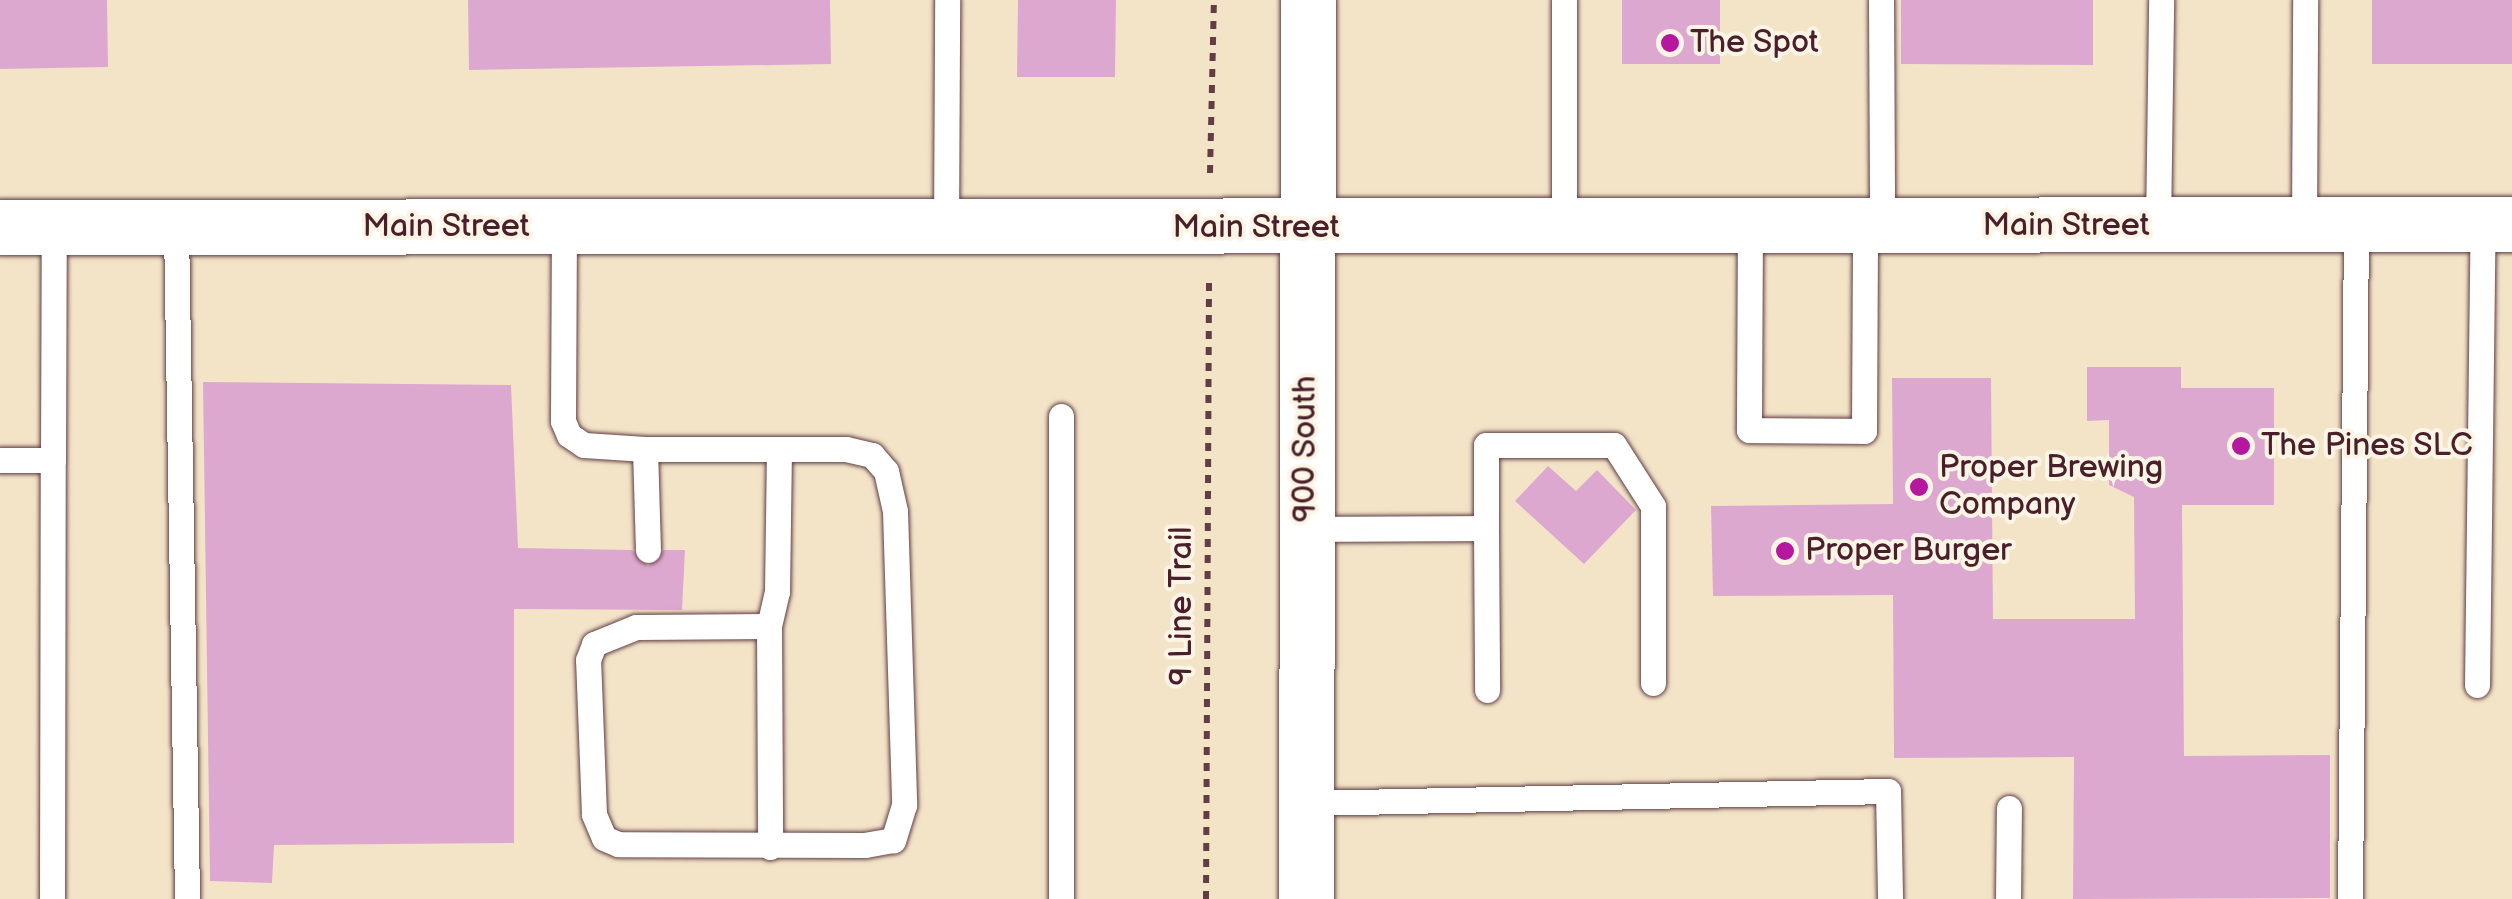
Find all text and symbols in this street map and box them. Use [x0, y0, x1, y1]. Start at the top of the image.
place label: The Spot [1690, 24, 1819, 62]
marker: The Spot [1659, 32, 1681, 54]
street label: Main Street [1982, 207, 2150, 245]
street label: Main Street [362, 208, 530, 246]
street label: Main Street [1172, 209, 1340, 247]
street label: 900 South [1287, 375, 1325, 523]
place label: The Pines SLC [2261, 427, 2473, 465]
marker: The Pines SLC [2230, 435, 2252, 457]
place label: Proper Brewing Company [1939, 450, 2163, 525]
marker: Proper Brewing Company [1908, 476, 1930, 498]
street label: 9 Line Trail [1163, 526, 1201, 686]
place label: Proper Burger [1805, 532, 2012, 570]
marker: Proper Burger [1774, 540, 1796, 562]

